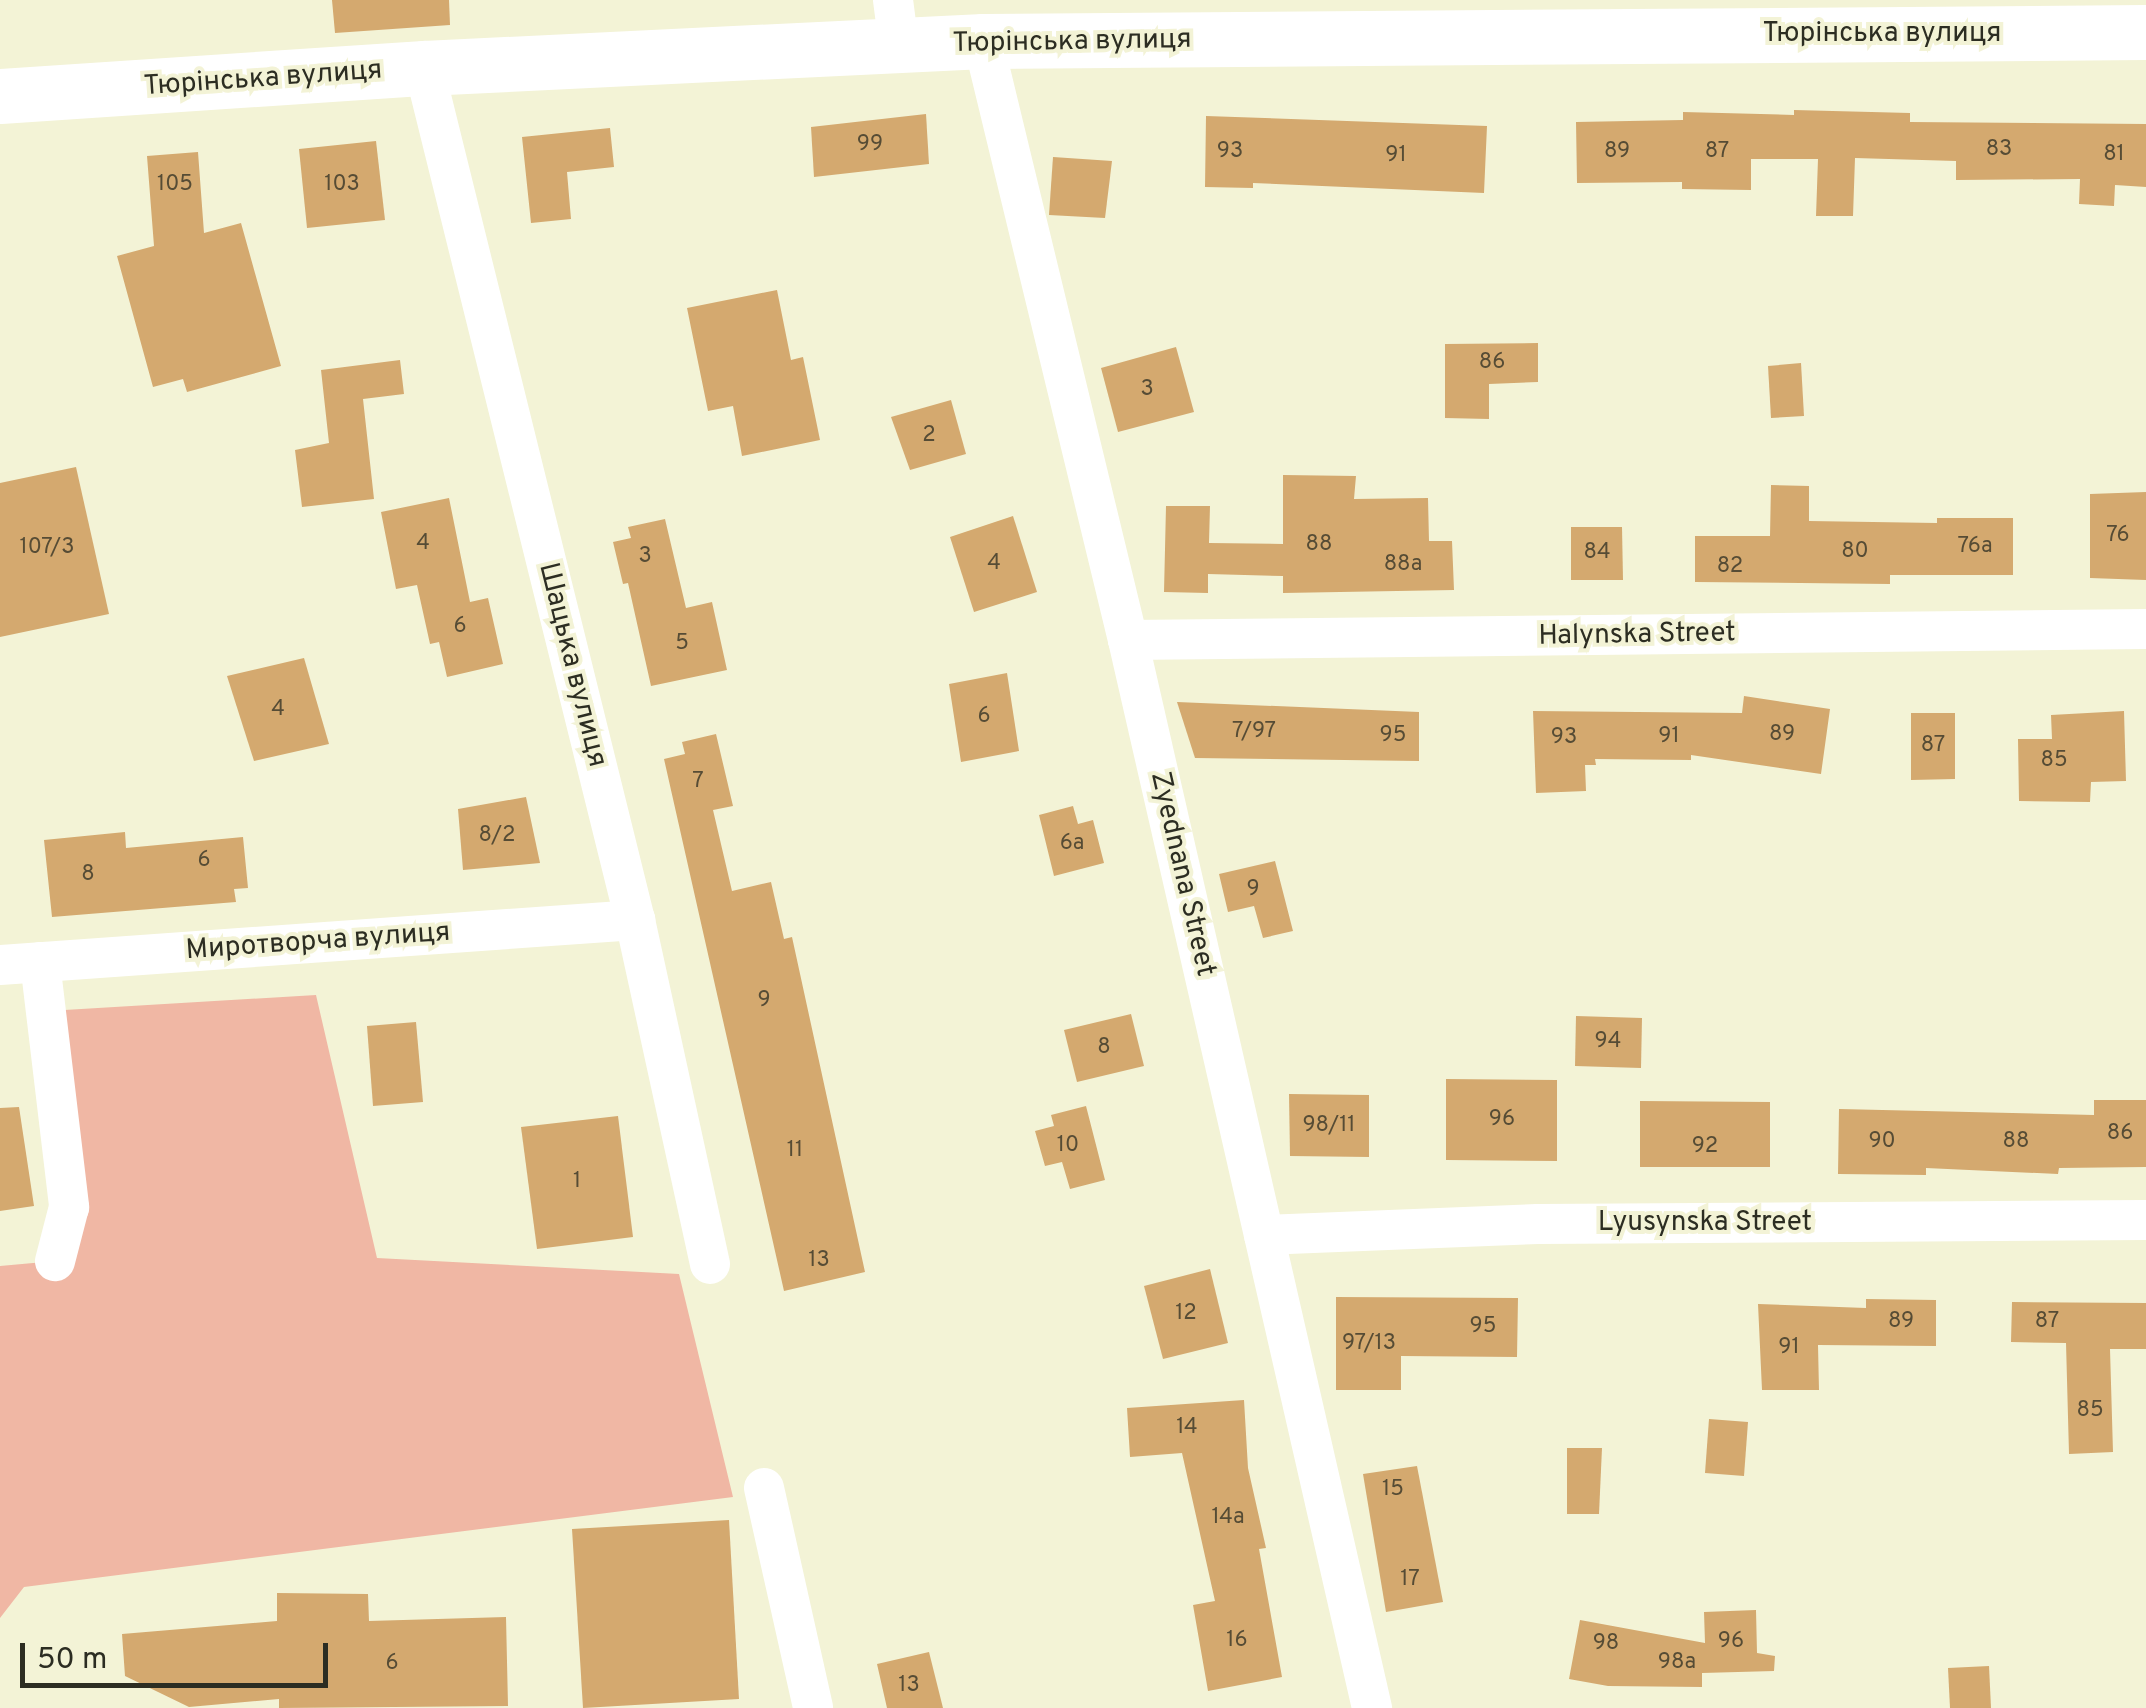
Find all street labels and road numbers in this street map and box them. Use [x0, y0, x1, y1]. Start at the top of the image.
street label: Тюрінська вулиця [1762, 17, 2002, 51]
street label: Тюрінська вулиця [952, 23, 1192, 61]
street label: Тюрінська вулиця [143, 54, 383, 104]
street label: Шацька вулиця [530, 559, 614, 771]
street label: Halynska Street [1538, 616, 1736, 654]
street label: Zyednana Street [1142, 768, 1222, 980]
street label: Миротворча вулиця [185, 916, 451, 968]
street label: Lyusynska Street [1598, 1206, 1812, 1240]

